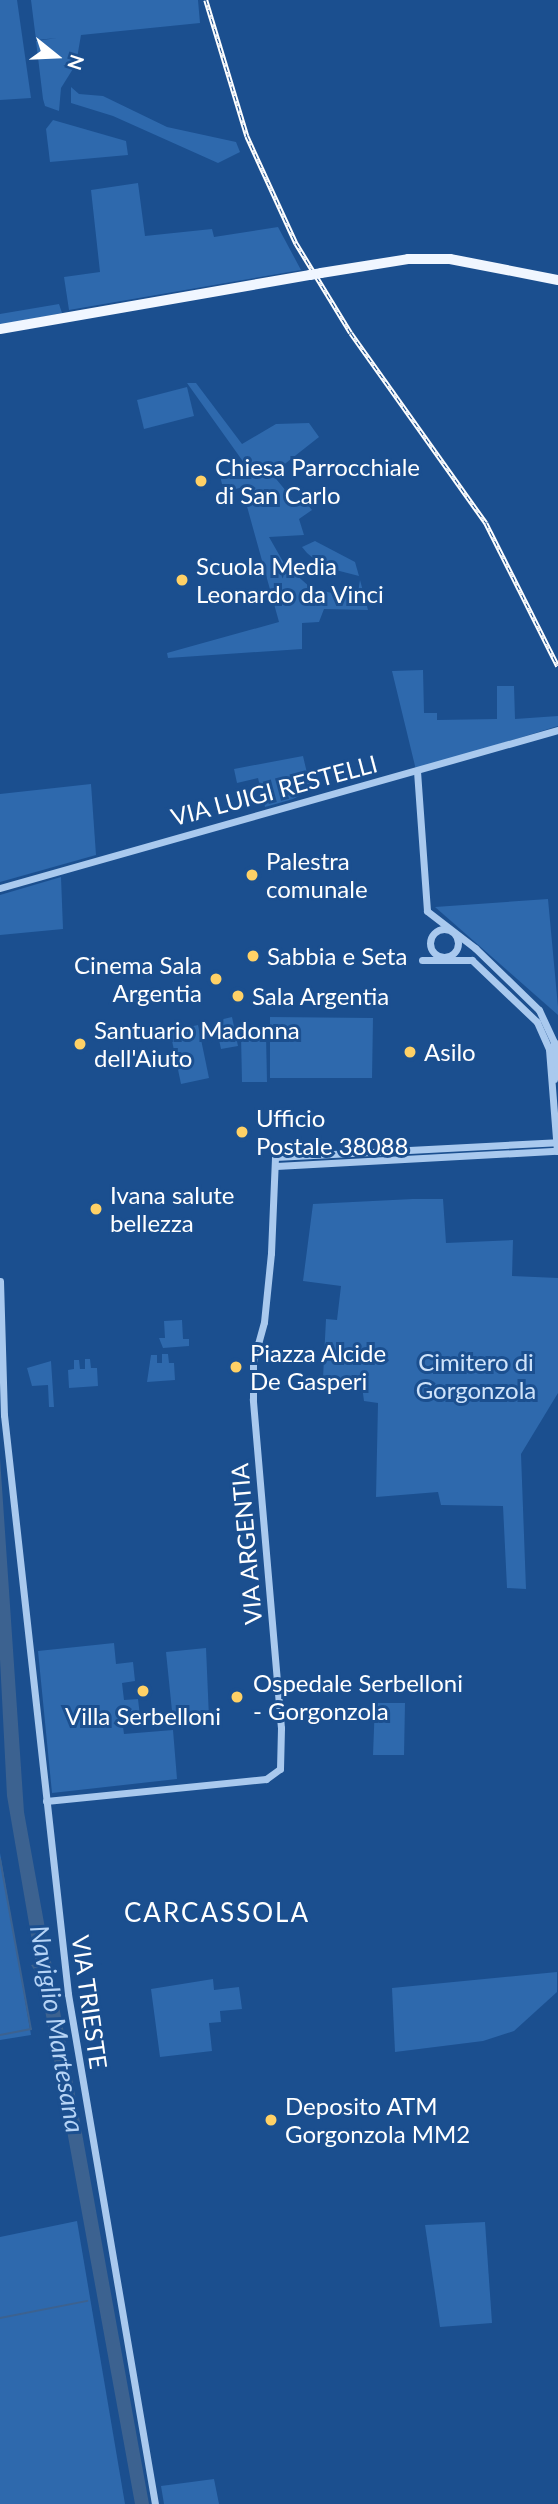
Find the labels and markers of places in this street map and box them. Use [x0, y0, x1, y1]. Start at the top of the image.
place label: Chiesa Parrocchiale di San Carlo [215, 453, 420, 509]
marker: Chiesa Parrocchiale di San Carlo [193, 473, 209, 489]
place label: Scuola Media Leonardo da Vinci [196, 552, 385, 608]
marker: Scuola Media Leonardo da Vinci [174, 572, 190, 588]
place label: Palestra comunale [266, 847, 368, 903]
marker: Palestra comunale [244, 867, 260, 883]
place label: Sabbia e Seta [267, 942, 407, 970]
marker: Sabbia e Seta [245, 948, 261, 964]
place label: Cinema Sala Argentia [74, 951, 202, 1007]
marker: Cinema Sala Argentia [208, 971, 224, 987]
place label: Sala Argentia [252, 982, 390, 1010]
marker: Sala Argentia [230, 988, 246, 1004]
place label: Santuario Madonna dell'Aiuto [94, 1016, 300, 1072]
marker: Santuario Madonna dell'Aiuto [72, 1036, 88, 1052]
place label: Asilo [424, 1038, 476, 1066]
marker: Asilo [402, 1044, 418, 1060]
place label: Ufficio Postale 38088 [256, 1104, 408, 1160]
marker: Ufficio Postale 38088 [234, 1124, 250, 1140]
place label: Ivana salute bellezza [110, 1181, 235, 1237]
marker: Ivana salute bellezza [88, 1201, 104, 1217]
place label: Piazza Alcide De Gasperi [250, 1339, 387, 1395]
marker: Piazza Alcide De Gasperi [228, 1359, 244, 1375]
place label: Ospedale Serbelloni - Gorgonzola [253, 1669, 463, 1725]
marker: Villa Serbelloni [135, 1683, 151, 1699]
marker: Ospedale Serbelloni - Gorgonzola [227, 1687, 247, 1707]
place label: Villa Serbelloni [65, 1702, 221, 1730]
place label: Deposito ATM Gorgonzola MM2 [285, 2092, 470, 2148]
marker: Deposito ATM Gorgonzola MM2 [263, 2112, 279, 2128]

